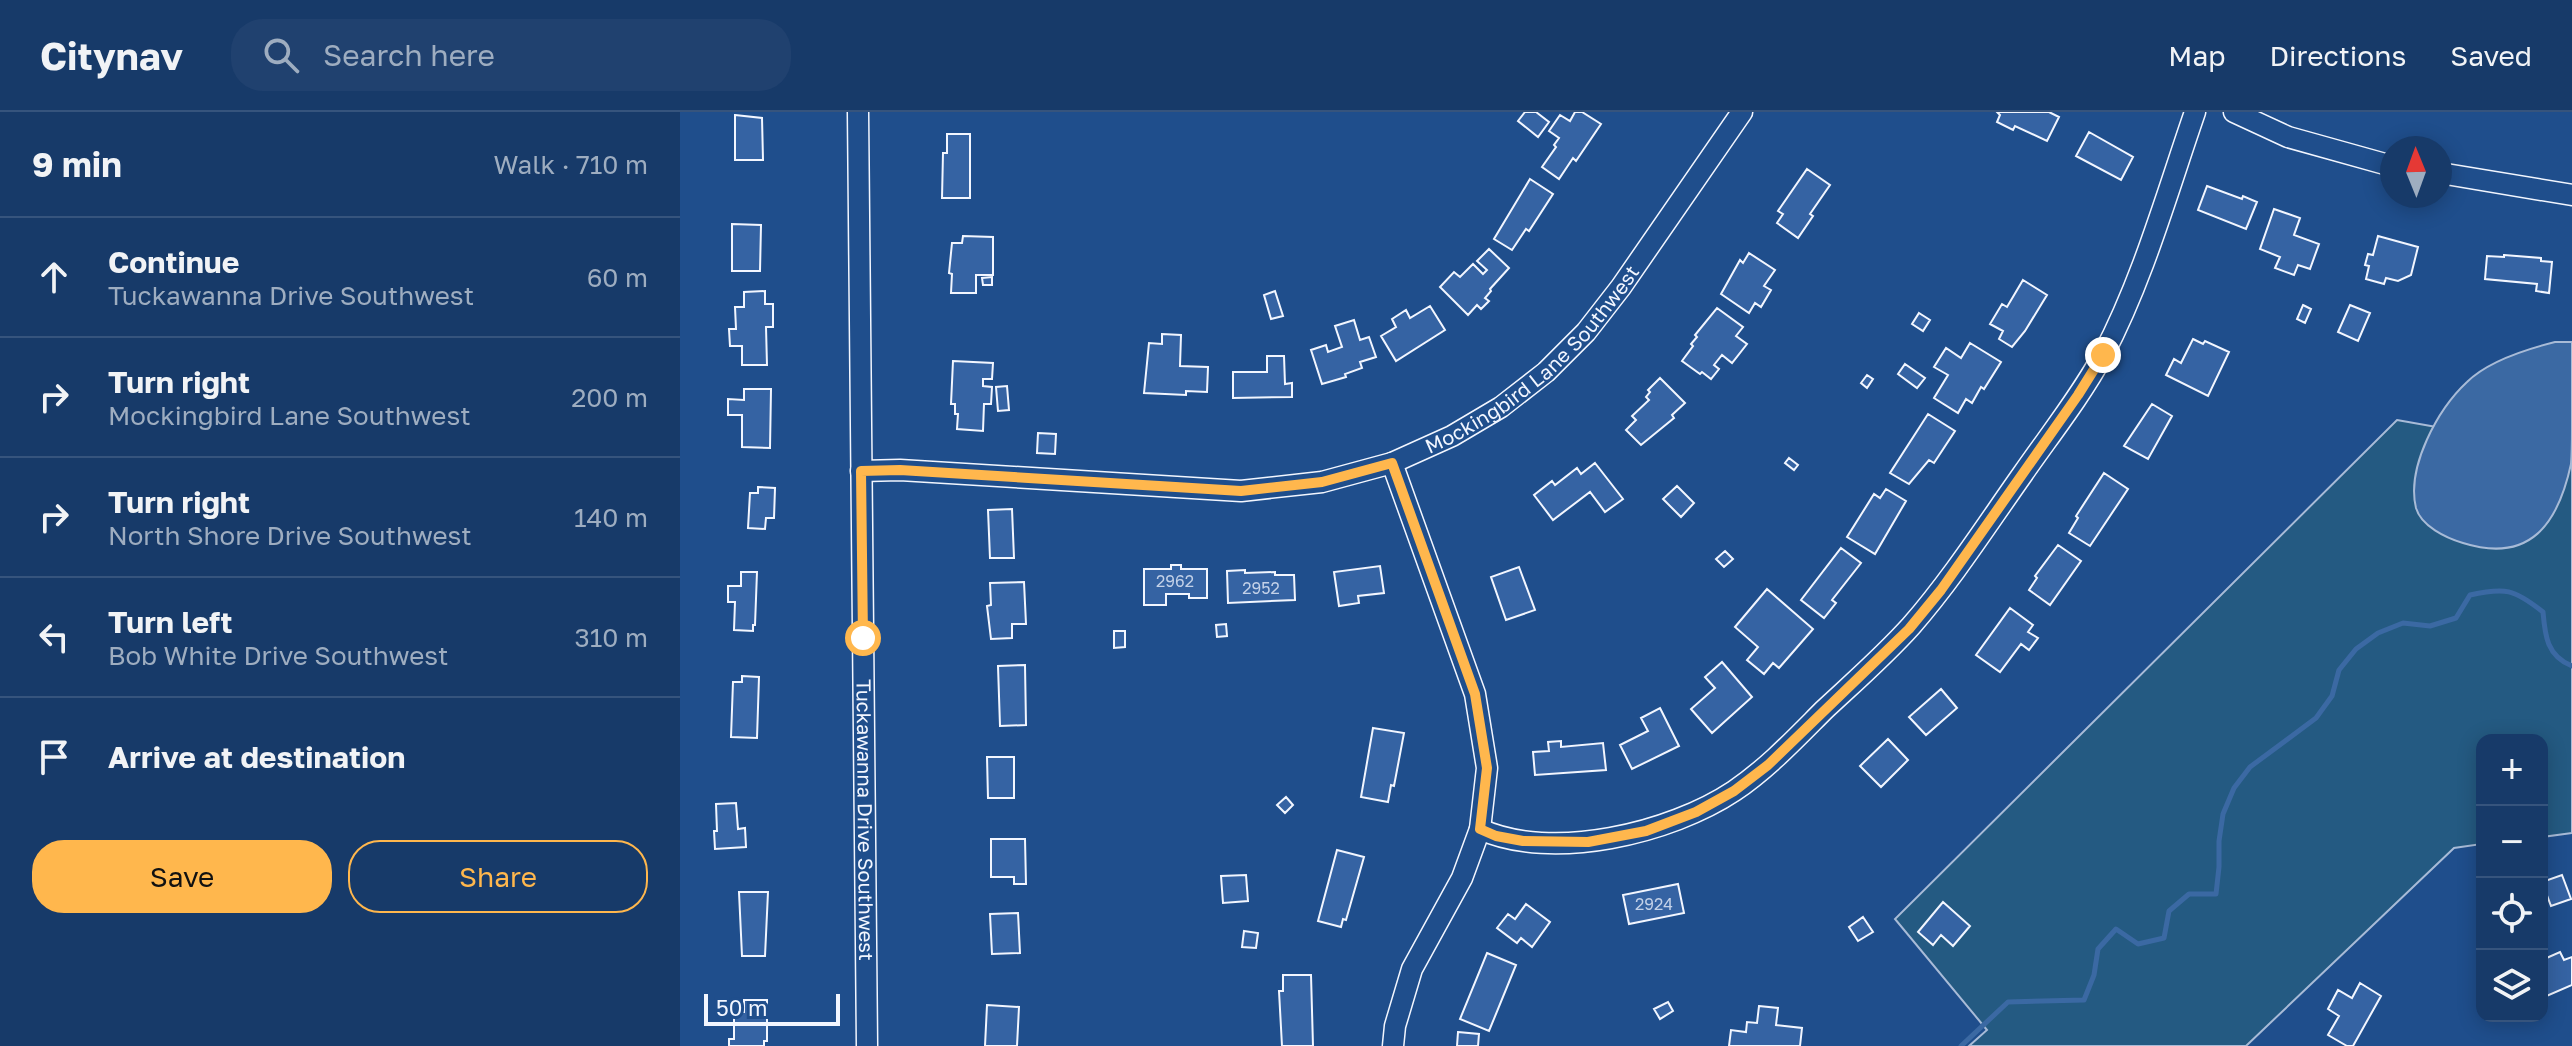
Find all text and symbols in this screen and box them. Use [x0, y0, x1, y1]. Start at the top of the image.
search box [231, 19, 791, 91]
text: Citynav [40, 33, 183, 78]
icon: search [259, 33, 303, 77]
text: Search here [323, 37, 495, 73]
text: Map [2168, 39, 2225, 72]
text: Directions [2269, 39, 2406, 72]
text: Saved [2450, 39, 2532, 72]
north arrow [2380, 136, 2452, 208]
text: 9 min [32, 144, 122, 184]
text: Walk · 710 m [494, 149, 648, 180]
text: Continue [108, 244, 239, 280]
icon: ahead [32, 255, 76, 299]
street label: Mockingbird Lane Southwest [1421, 260, 1643, 458]
text: 60 m [587, 262, 648, 293]
text: Tuckawanna Drive Southwest [108, 280, 474, 311]
route end [2085, 337, 2121, 373]
text: Turn right [108, 364, 250, 400]
icon: right [32, 375, 76, 419]
text: 200 m [571, 382, 648, 413]
text: Mockingbird Lane Southwest [108, 400, 471, 431]
text: Turn right [108, 484, 250, 520]
icon: right [32, 495, 76, 539]
text: 140 m [574, 502, 648, 533]
text: North Shore Drive Southwest [108, 520, 472, 551]
house number: 2962 [1156, 571, 1194, 591]
house number: 2952 [1242, 578, 1280, 598]
text: Turn left [108, 604, 233, 640]
icon: left [32, 615, 76, 659]
route start [845, 620, 881, 656]
text: 310 m [575, 622, 648, 653]
text: Bob White Drive Southwest [108, 640, 449, 671]
street label: Tuckawanna Drive Southwest [852, 679, 879, 961]
map controls [2476, 734, 2548, 1022]
button: + [2476, 734, 2548, 806]
icon: arrive [32, 735, 76, 779]
text: Arrive at destination [108, 739, 405, 775]
button: − [2476, 806, 2548, 878]
button: Save [32, 840, 332, 913]
button: Share [348, 840, 648, 913]
button: locate [2476, 878, 2548, 950]
house number: 2924 [1635, 894, 1673, 914]
button: layers [2476, 950, 2548, 1022]
scale bar [704, 990, 840, 1026]
text: 50 m [716, 994, 767, 1021]

